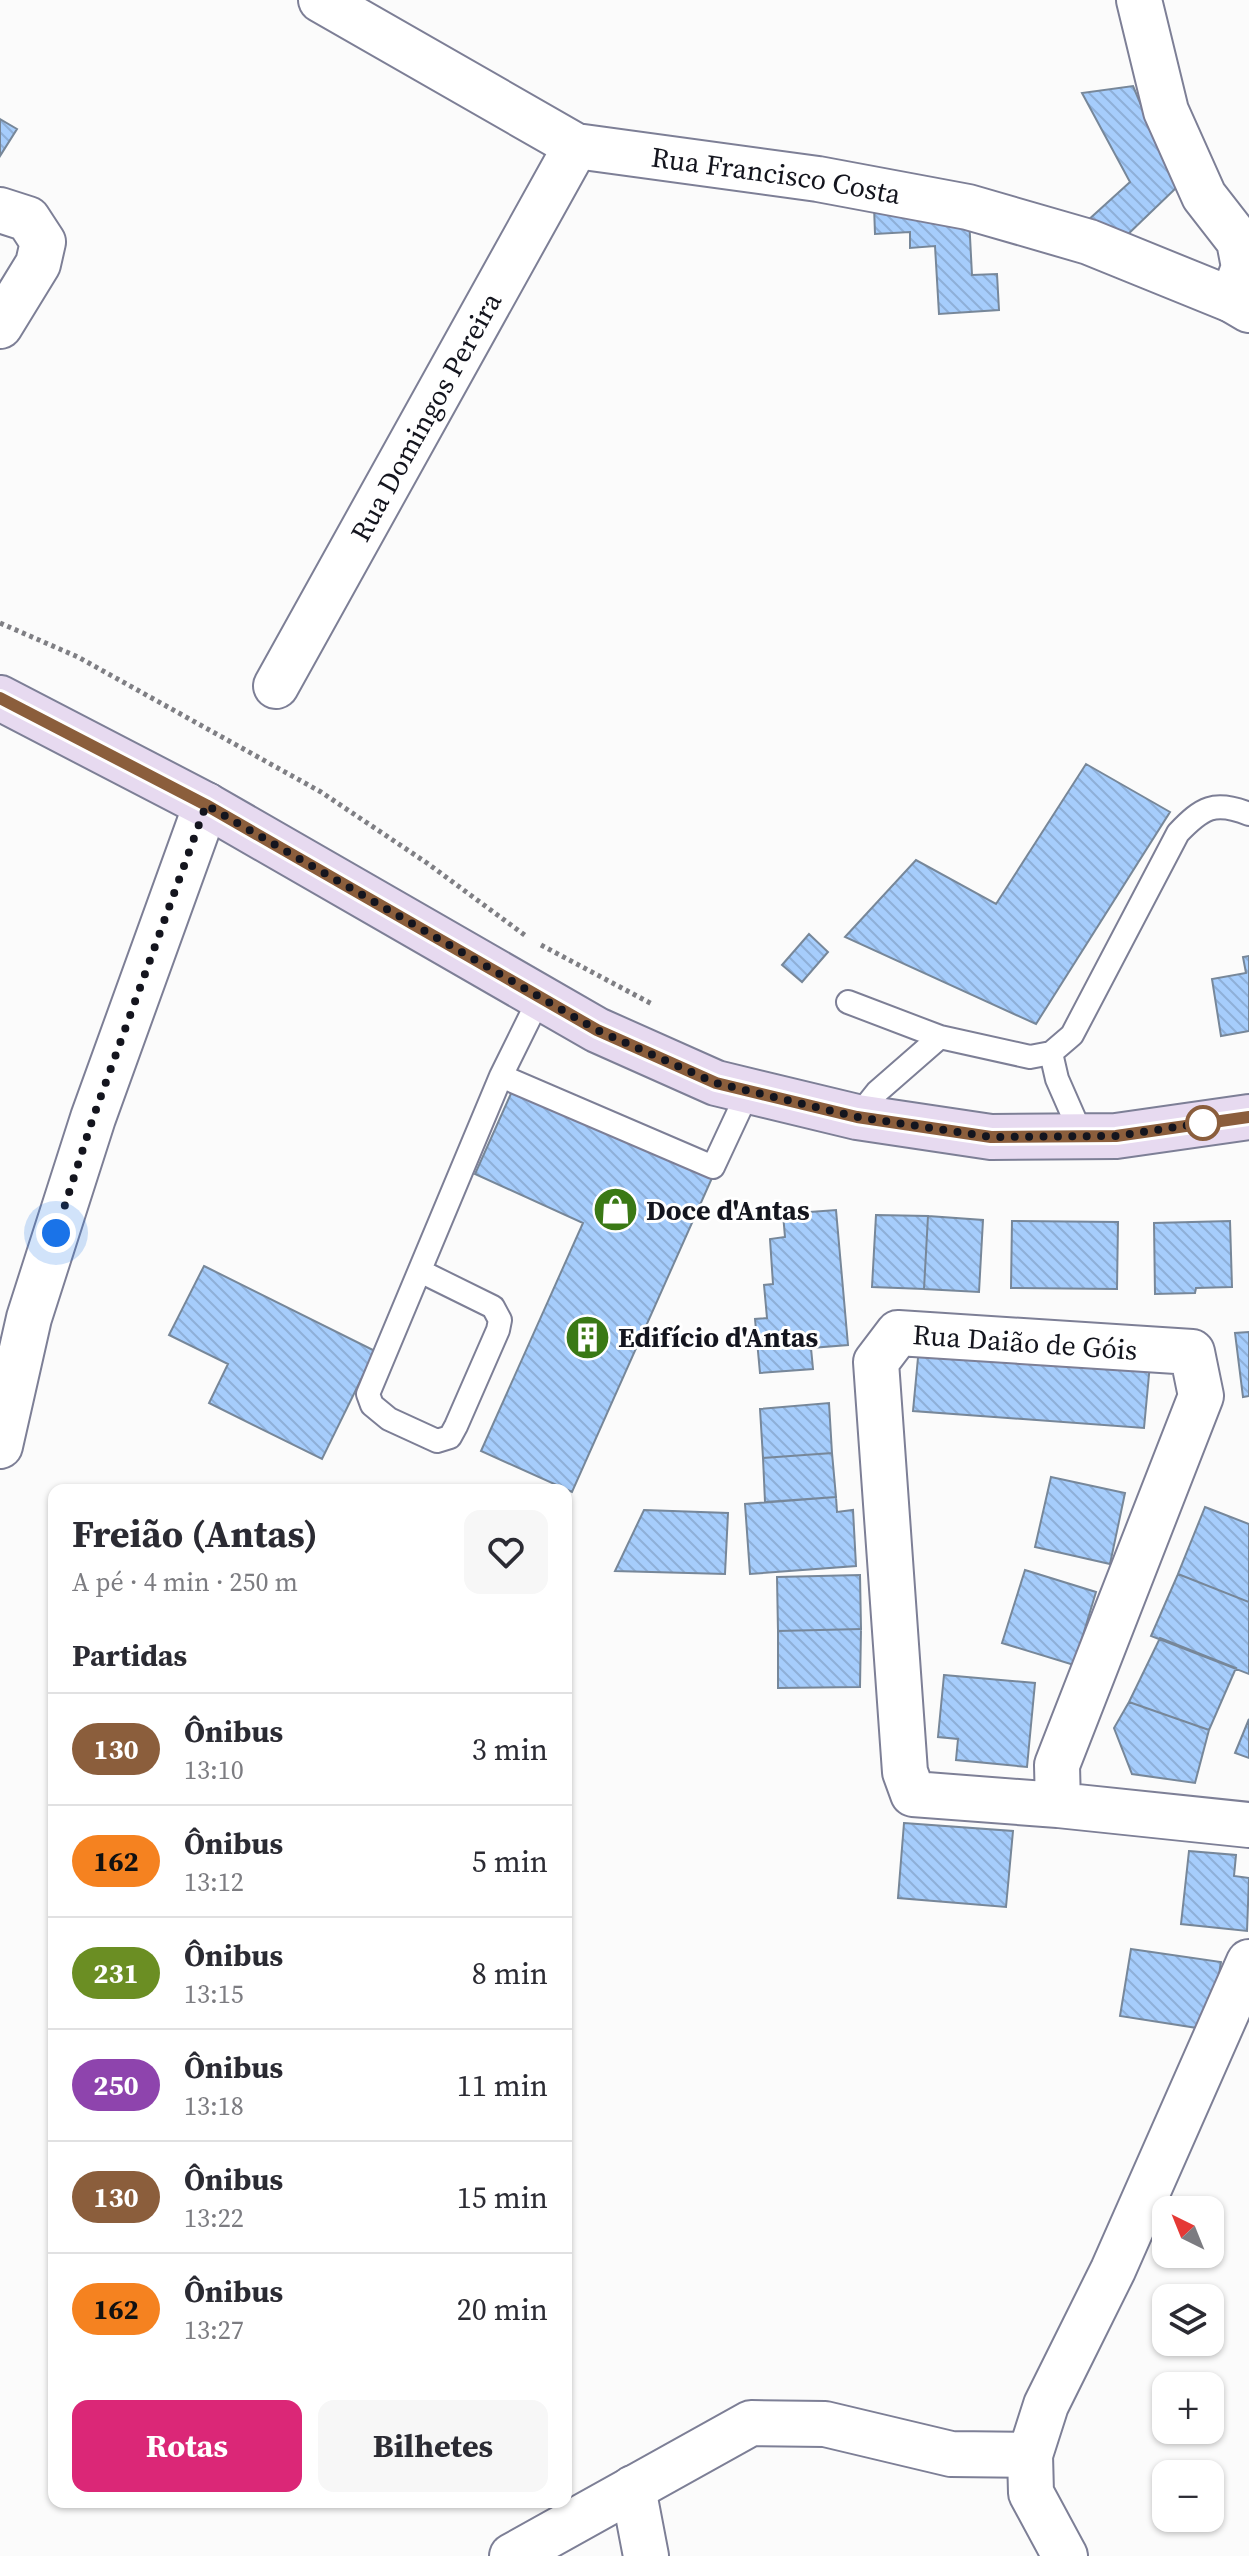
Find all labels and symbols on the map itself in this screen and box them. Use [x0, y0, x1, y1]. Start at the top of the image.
street label: Rua Francisco Costa [649, 137, 905, 213]
street label: Rua Domingos Pereira [341, 285, 510, 548]
unlabelled marker [1186, 1106, 1220, 1140]
shop icon: Doce d'Antas [591, 1186, 639, 1234]
place label: Doce d'Antas [646, 1191, 810, 1229]
your location [36, 1213, 76, 1253]
building icon: Edifício d'Antas [563, 1313, 611, 1361]
street label: Rua Daião de Góis [911, 1315, 1139, 1369]
place label: Edifício d'Antas [618, 1318, 819, 1356]
north arrow [1152, 2196, 1224, 2268]

